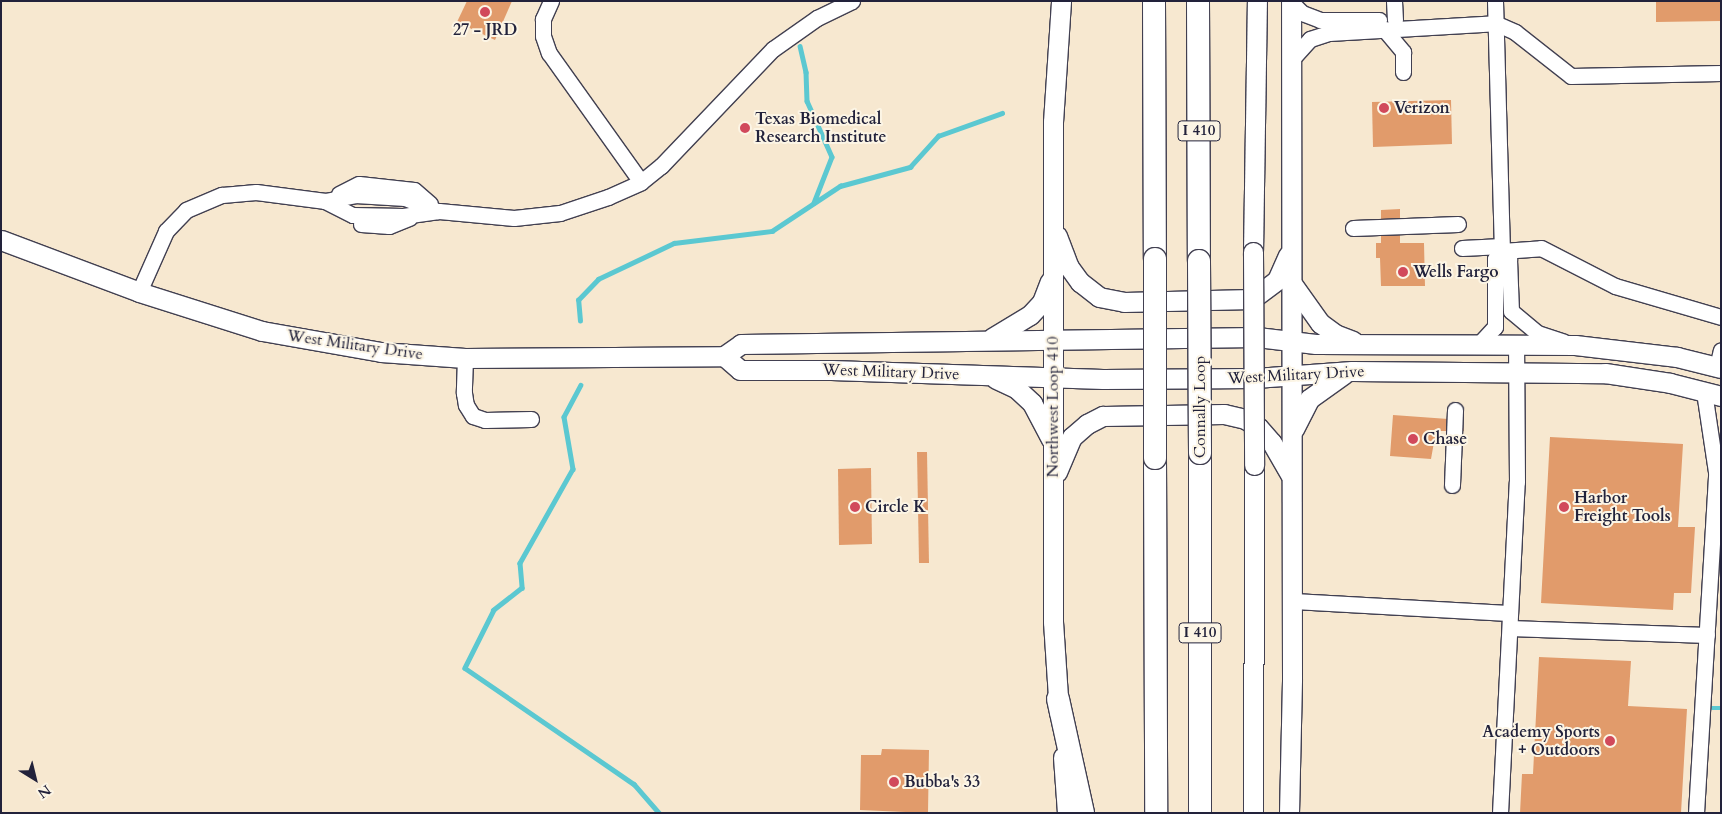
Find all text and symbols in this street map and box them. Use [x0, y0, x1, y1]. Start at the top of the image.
marker: 27 - JRD [479, 6, 491, 18]
place label: 27 - JRD [453, 20, 517, 40]
place label: Verizon [1394, 98, 1450, 118]
marker: Verizon [1378, 102, 1390, 114]
place label: Texas Biomedical Research Institute [755, 109, 886, 147]
road number: I 410 [1176, 118, 1222, 144]
marker: Texas Biomedical Research Institute [739, 122, 751, 134]
place label: Wells Fargo [1413, 262, 1499, 282]
marker: Wells Fargo [1397, 266, 1409, 278]
street label: West Military Drive [286, 326, 424, 364]
street label: Northwest Loop 410 [1043, 336, 1063, 478]
street label: Connally Loop [1190, 356, 1210, 458]
street label: West Military Drive [822, 360, 960, 384]
street label: West Military Drive [1227, 362, 1365, 388]
place label: Chase [1423, 429, 1467, 449]
marker: Chase [1407, 433, 1419, 445]
place label: Harbor Freight Tools [1574, 488, 1671, 526]
place label: Circle K [865, 497, 926, 517]
marker: Circle K [849, 501, 861, 513]
marker: Harbor Freight Tools [1558, 501, 1570, 513]
road number: I 410 [1178, 620, 1222, 646]
place label: Academy Sports + Outdoors [1482, 722, 1600, 760]
marker: Academy Sports + Outdoors [1604, 735, 1616, 747]
north arrow [10, 754, 60, 804]
place label: Bubba's 33 [904, 772, 980, 792]
marker: Bubba's 33 [888, 776, 900, 788]
text: N [34, 780, 55, 803]

